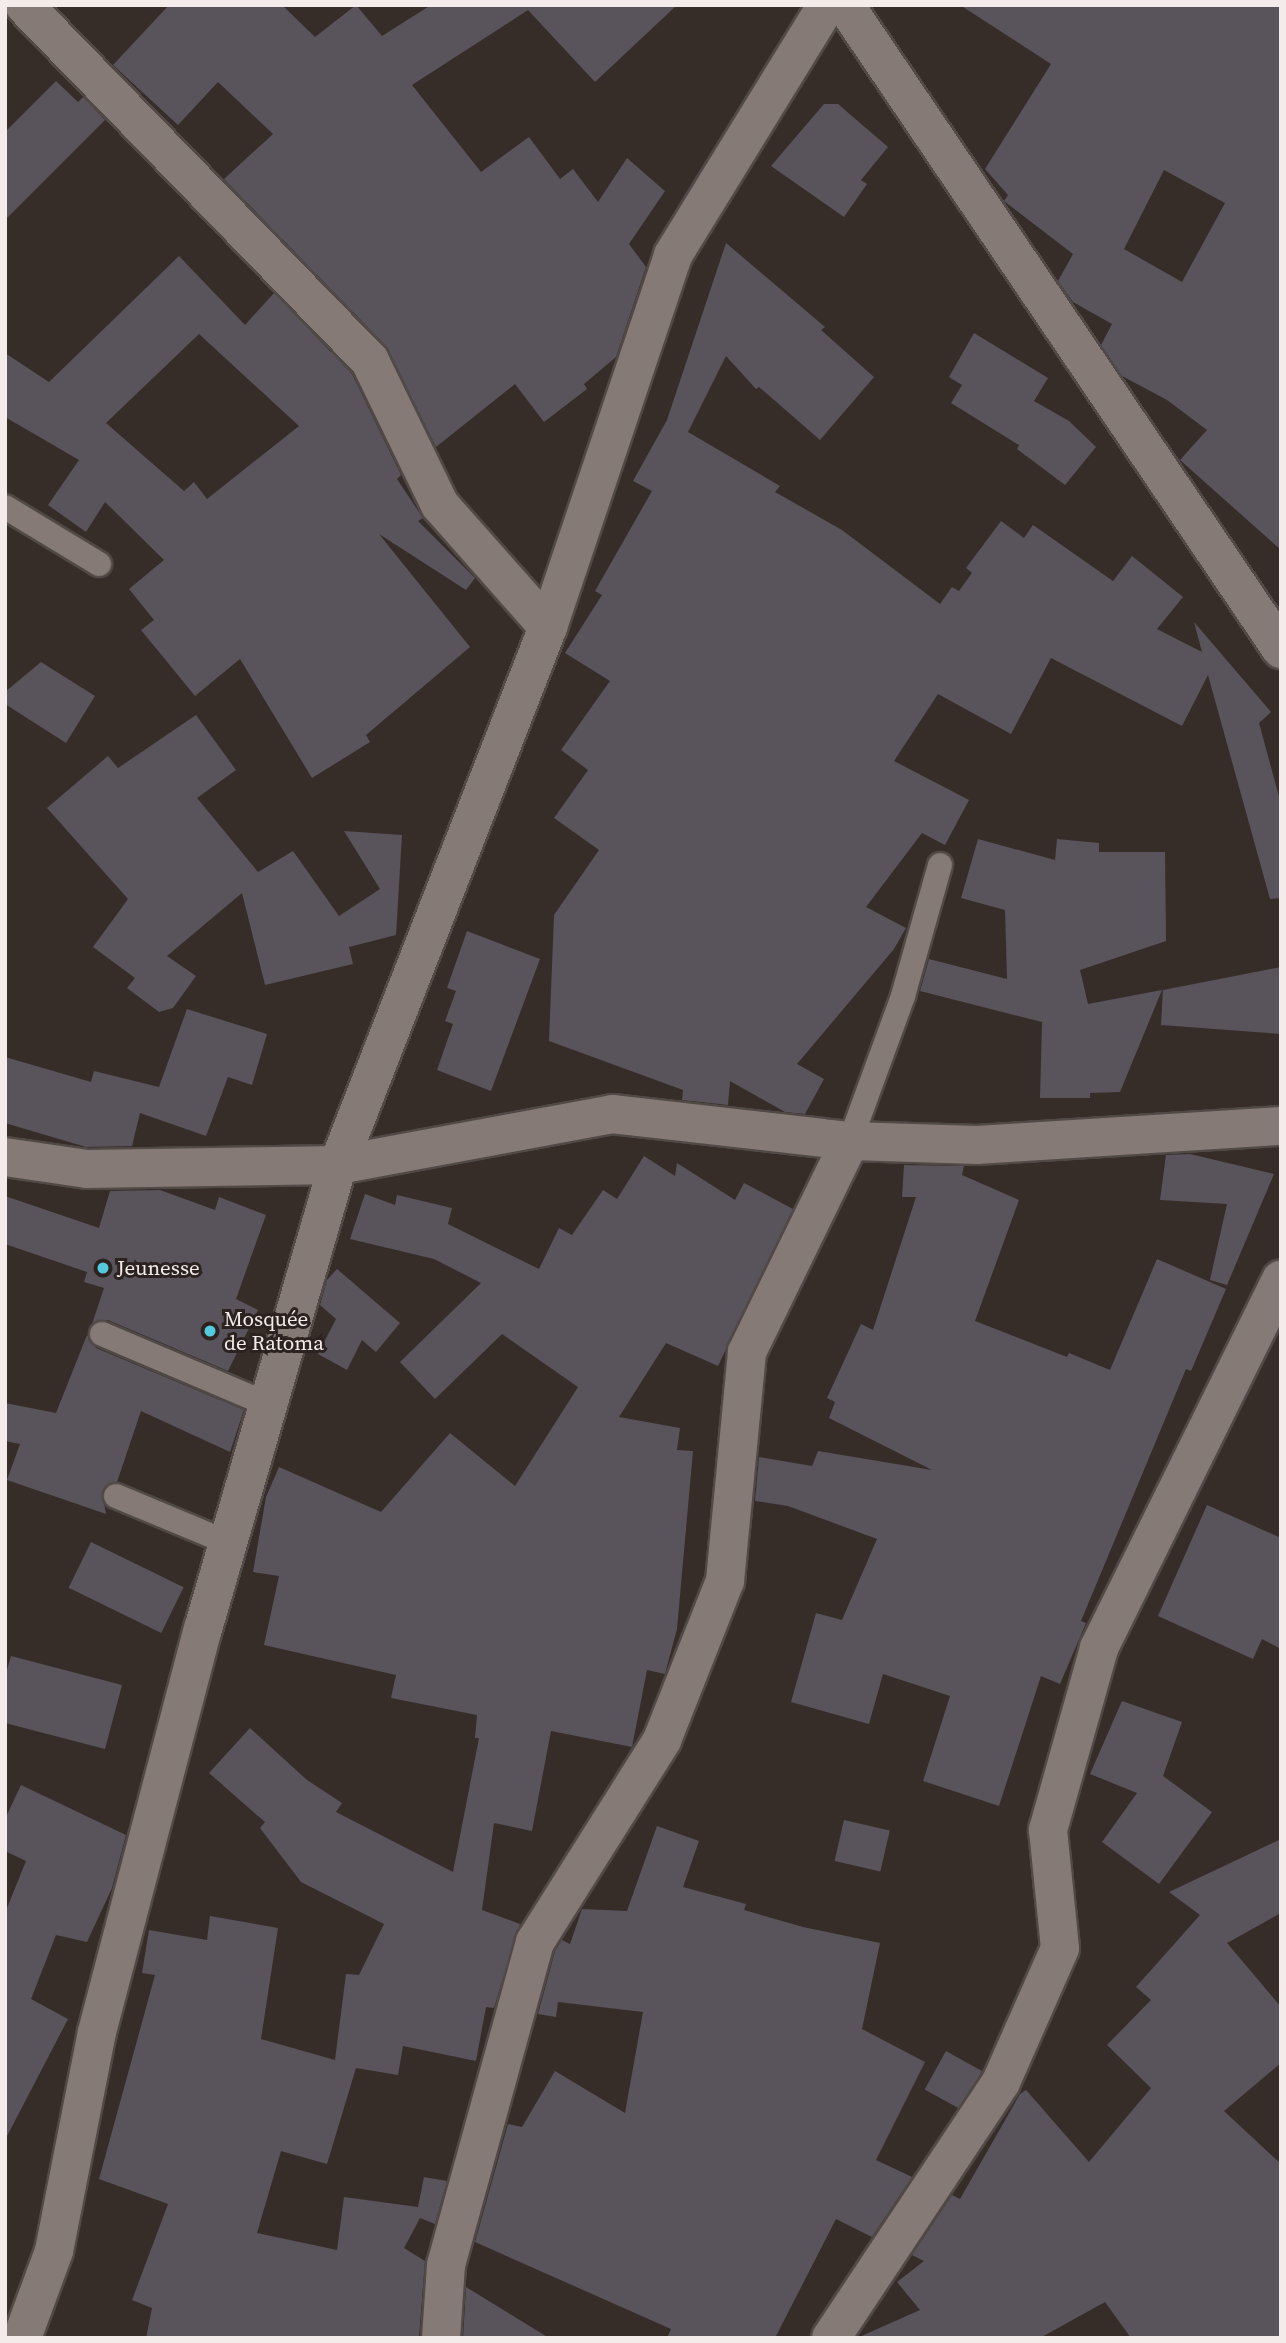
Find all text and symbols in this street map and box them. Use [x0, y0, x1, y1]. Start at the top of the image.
place label: Jeunesse [117, 1255, 200, 1281]
marker: Jeunesse [95, 1260, 111, 1276]
place label: Mosquée de Ratoma [224, 1306, 324, 1356]
marker: Mosquée de Ratoma [202, 1323, 218, 1339]

